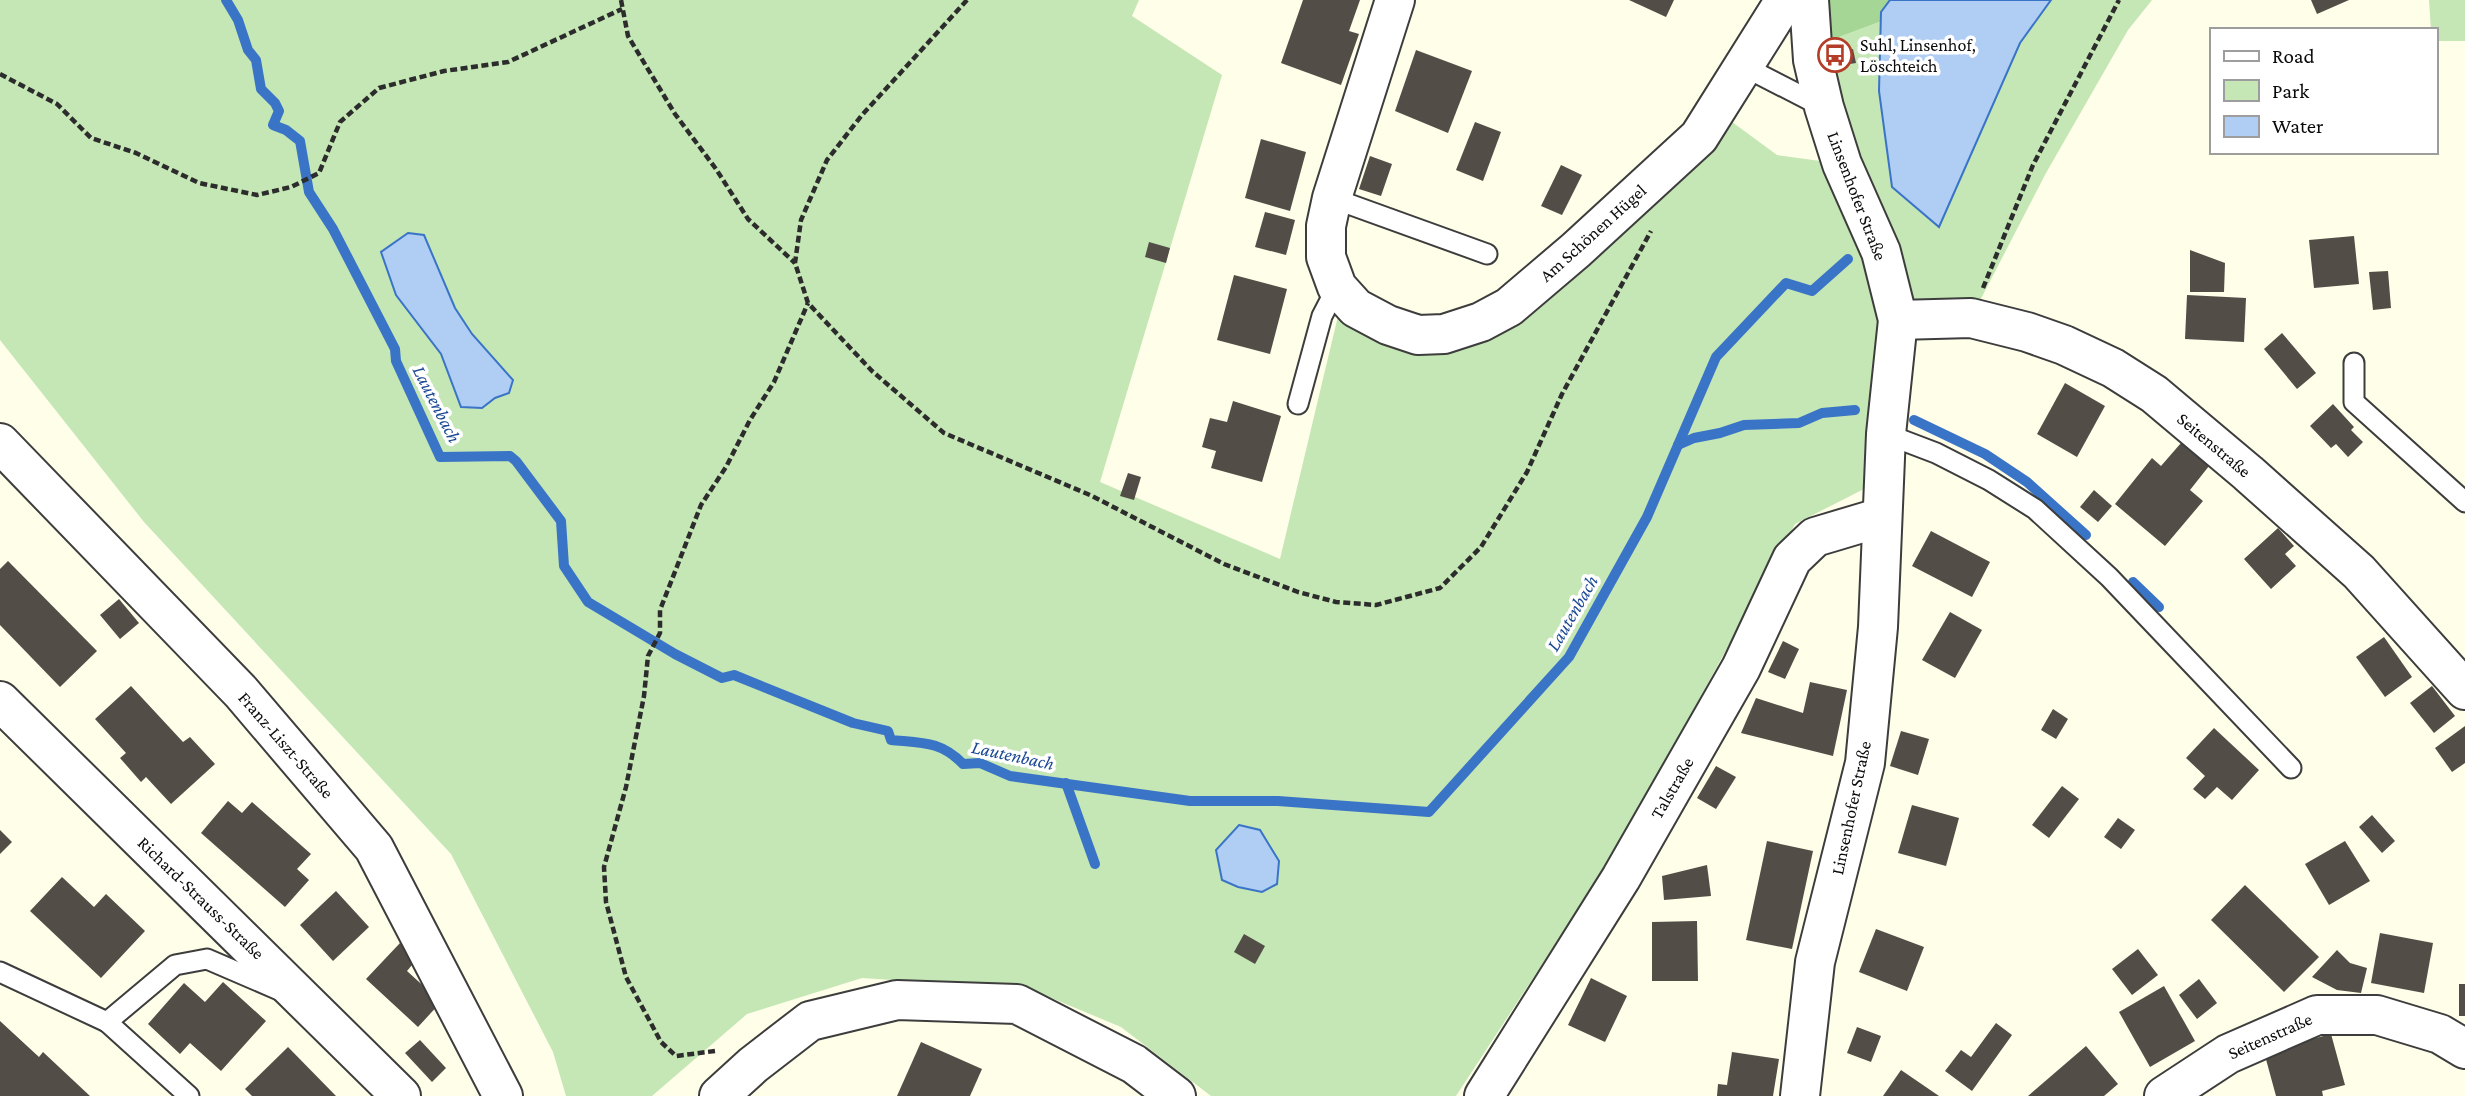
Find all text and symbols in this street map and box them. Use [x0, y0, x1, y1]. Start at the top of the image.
legend [2210, 28, 2437, 154]
place label: Suhl, Linsenhof, Löschteich [1860, 35, 1976, 76]
bus stop icon: Suhl, Linsenhof, Löschteich [1816, 36, 1854, 74]
text: Road [2272, 44, 2315, 68]
text: Park [2272, 79, 2309, 103]
text: Water [2272, 114, 2324, 138]
street label: Linsenhofer Straße [1823, 129, 1891, 263]
street label: Am Schönen Hügel [1536, 180, 1650, 286]
water label: Lautenbach [409, 362, 465, 446]
street label: Seitenstraße [2173, 408, 2255, 482]
water label: Lautenbach [1542, 572, 1602, 654]
street label: Franz-Liszt-Straße [234, 688, 338, 802]
water label: Lautenbach [970, 736, 1056, 774]
street label: Linsenhofer Straße [1827, 739, 1875, 877]
street label: Talstraße [1646, 754, 1698, 822]
street label: Richard-Strauss-Straße [134, 833, 268, 964]
street label: Seitenstraße [2225, 1009, 2315, 1063]

